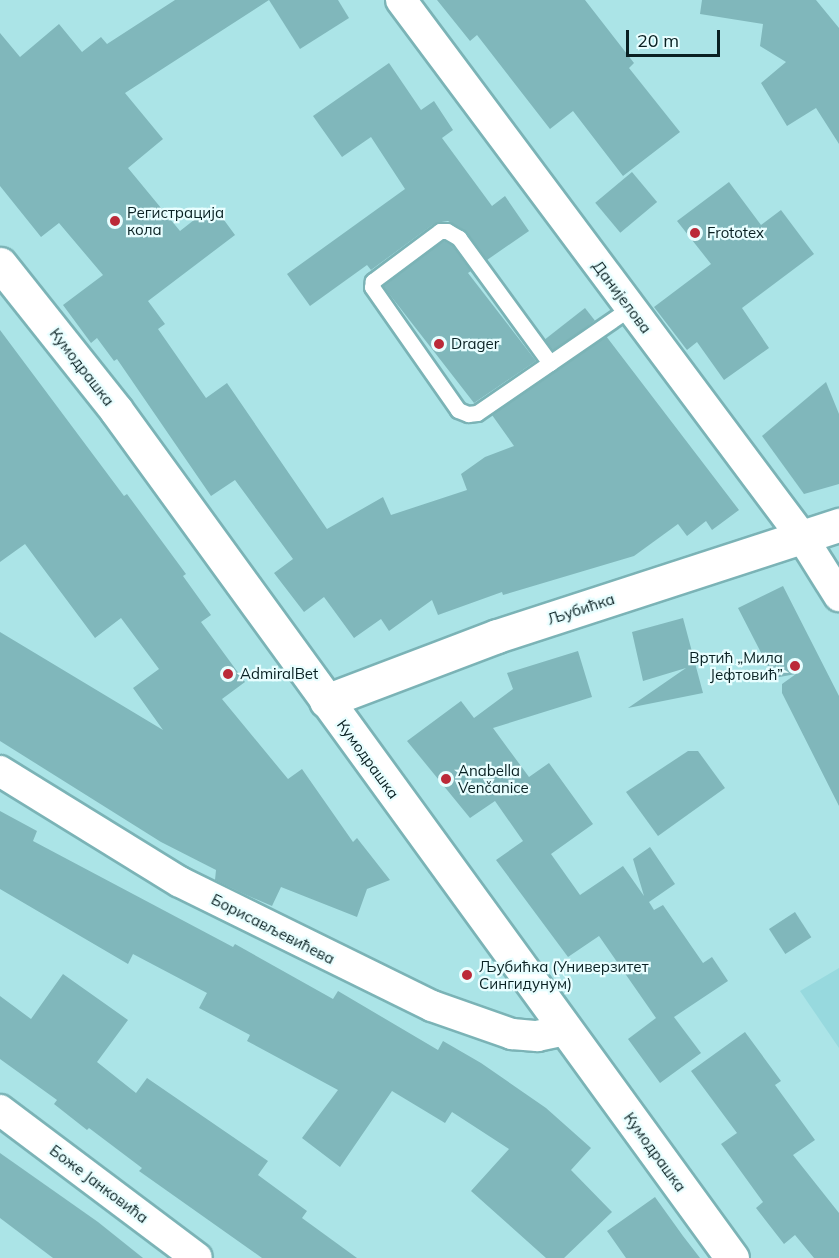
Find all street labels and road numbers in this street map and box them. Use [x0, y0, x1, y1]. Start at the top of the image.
street label: Данијелова [589, 257, 655, 337]
street label: Кумодрашка [46, 325, 118, 409]
street label: Љубићка [545, 590, 617, 628]
street label: Кумодрашка [333, 716, 403, 802]
street label: Борисављевићева [208, 890, 338, 968]
street label: Кумодрашка [620, 1109, 690, 1195]
street label: Боже Јанковића [46, 1141, 152, 1227]

